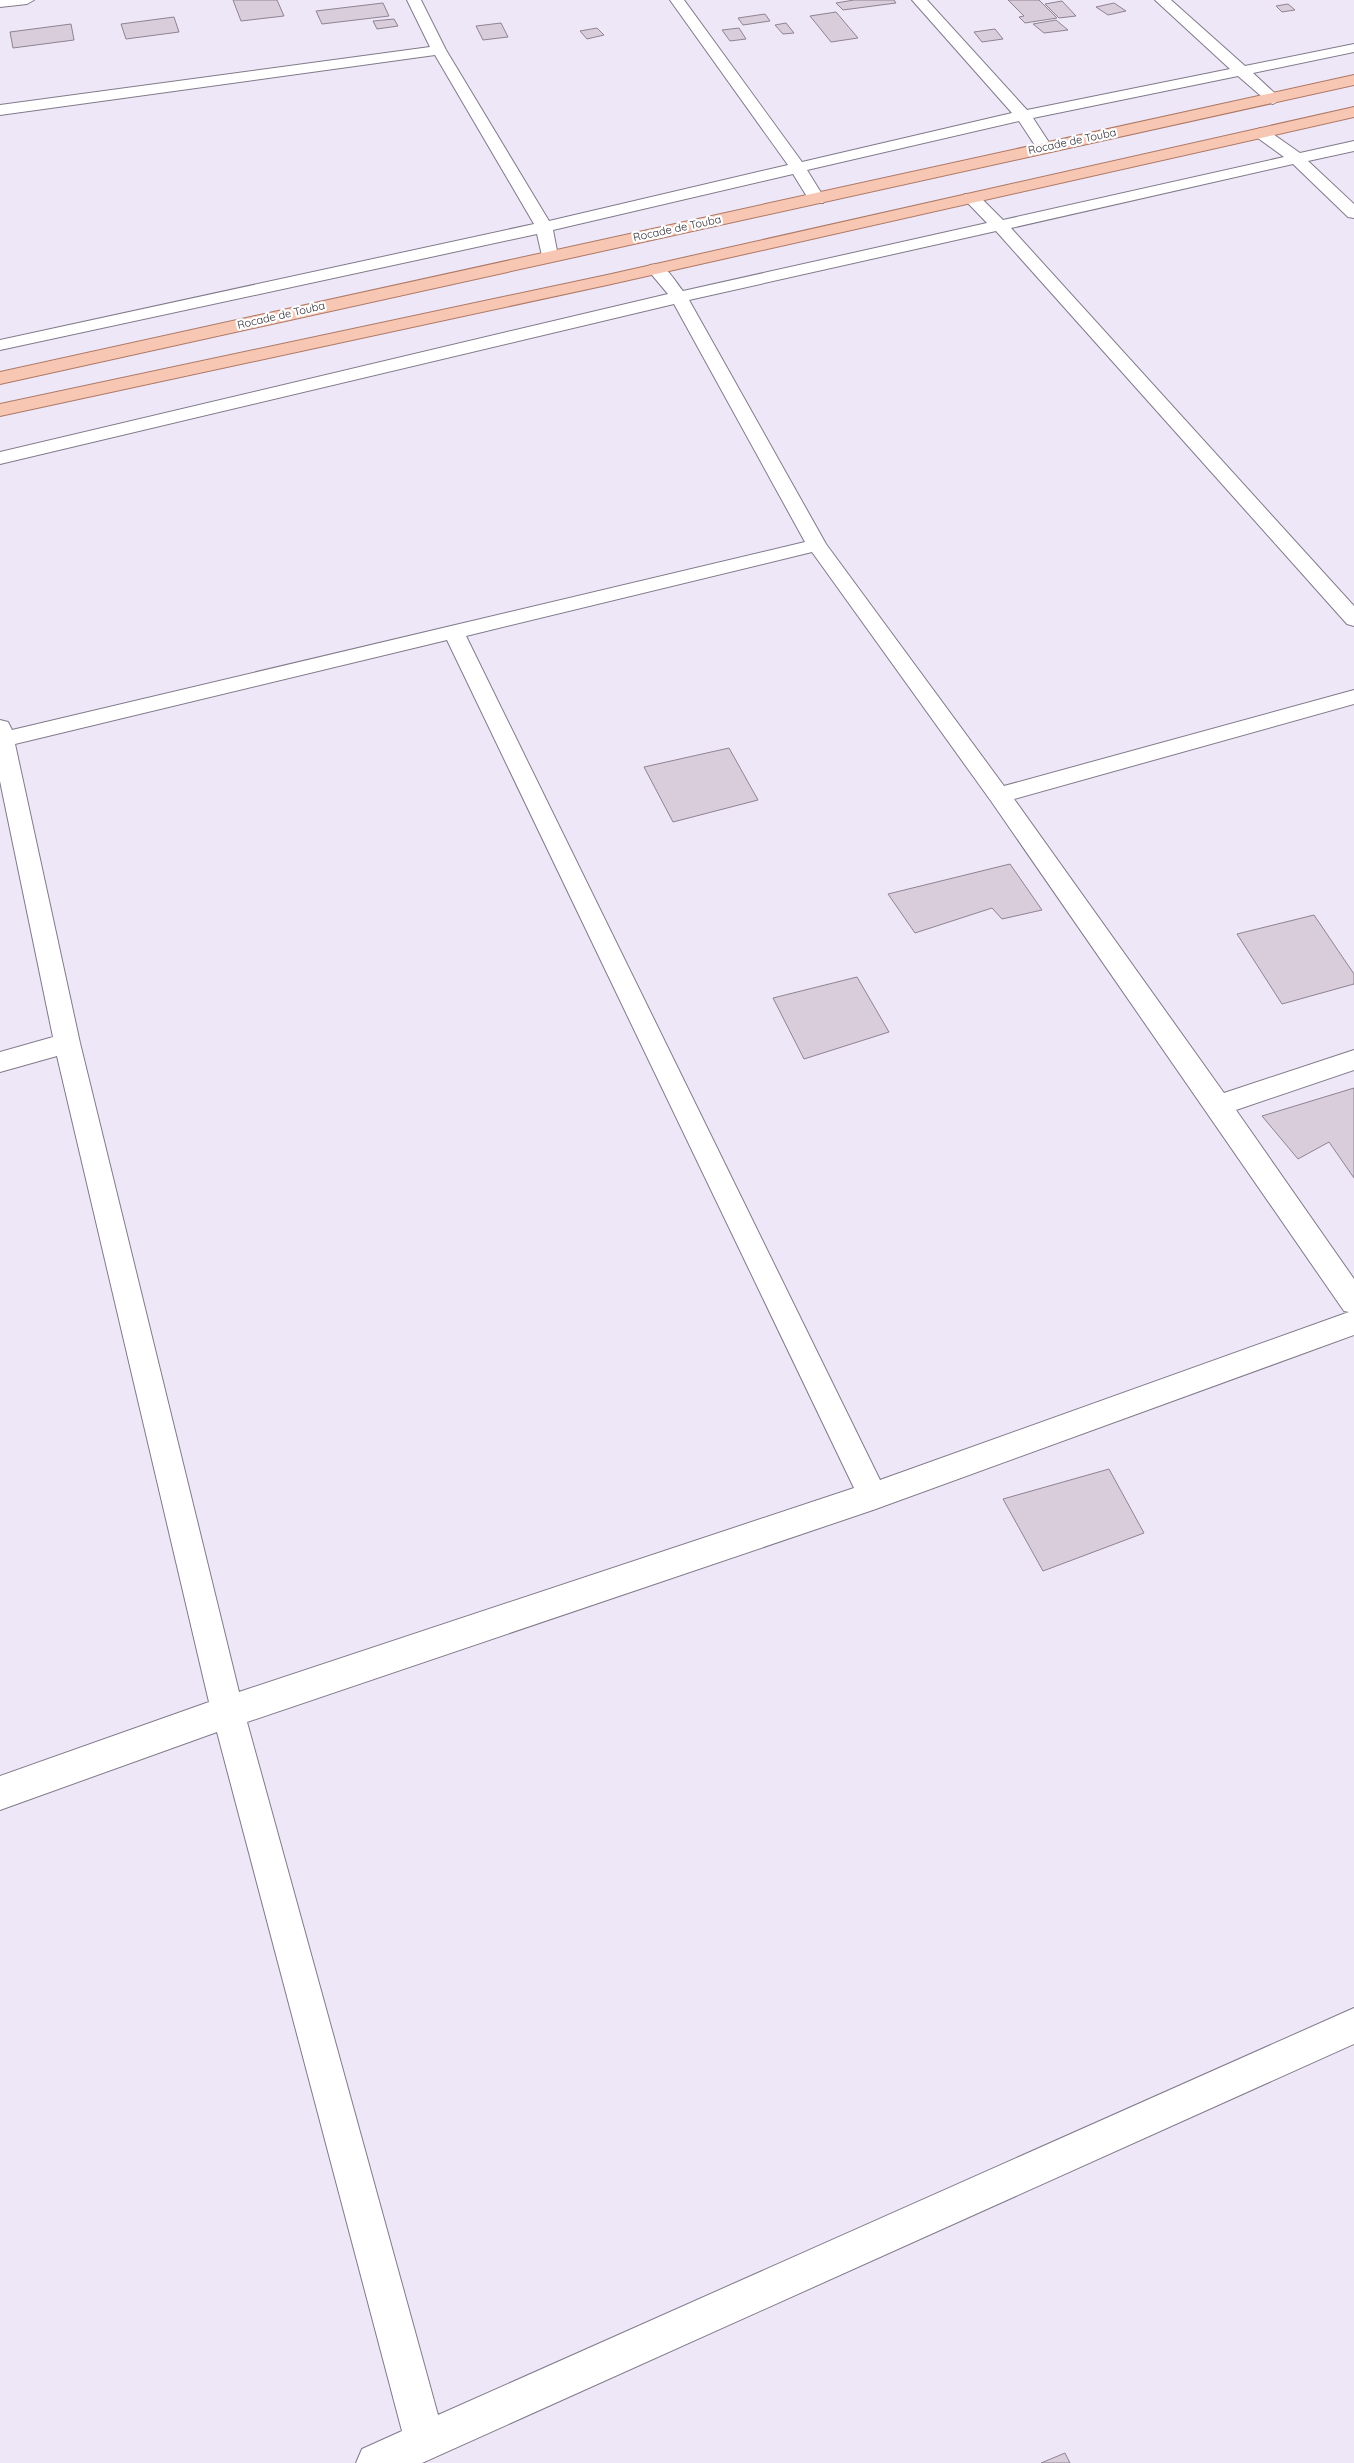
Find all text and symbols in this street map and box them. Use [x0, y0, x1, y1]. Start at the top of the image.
street label: Rocade de Touba [1027, 125, 1117, 157]
street label: Rocade de Touba [632, 212, 722, 244]
street label: Rocade de Touba [236, 298, 326, 332]

